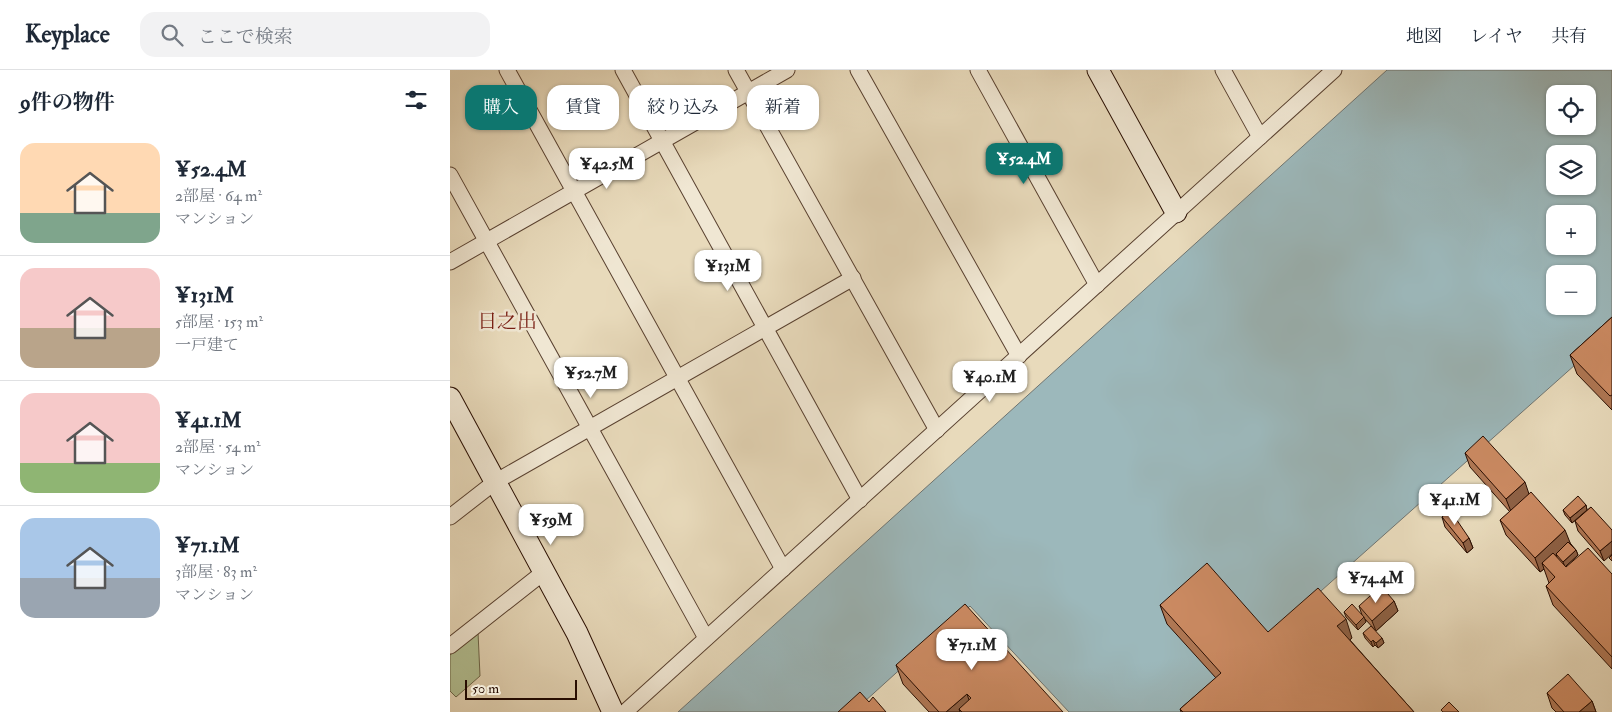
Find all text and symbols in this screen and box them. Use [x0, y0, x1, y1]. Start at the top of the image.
search box [140, 12, 490, 57]
text: Keyplace [25, 19, 110, 50]
icon: search [158, 21, 186, 49]
text: ここで検索 [198, 25, 293, 49]
text: 地図 [1406, 25, 1442, 48]
text: レイヤ [1470, 25, 1523, 48]
text: 共有 [1551, 25, 1587, 48]
chip: 購入 [465, 85, 537, 130]
chip: 賃貸 [547, 85, 619, 130]
chip: 絞り込み [629, 85, 737, 130]
chip: 新着 [747, 85, 819, 130]
map controls [1546, 85, 1596, 315]
button: locate [1546, 85, 1596, 135]
icon: filters [402, 86, 430, 114]
text: 9件の物件 [20, 89, 115, 116]
pin: ¥52.4M [983, 142, 1065, 185]
button: layers [1546, 145, 1596, 195]
pin: ¥42.5M [566, 148, 648, 190]
text: ¥52.4M [997, 149, 1051, 169]
text: ¥42.5M [580, 154, 634, 174]
text: ¥52.4M [175, 156, 247, 183]
icon: home [60, 163, 120, 223]
text: 2部屋 · 64 m² [175, 186, 262, 206]
button: + [1546, 205, 1596, 255]
text: マンション [175, 209, 254, 229]
pin: ¥131M [693, 250, 763, 292]
text: ¥131M [705, 256, 751, 276]
button: − [1546, 265, 1596, 315]
text: ¥131M [175, 282, 234, 309]
icon: home [60, 288, 120, 348]
district label: 日之出 [477, 309, 537, 334]
text: 5部屋 · 153 m² [175, 312, 263, 332]
text: 一戸建て [175, 335, 239, 355]
pin: ¥52.7M [550, 356, 632, 399]
pin: ¥40.1M [949, 360, 1031, 403]
text: ¥52.7M [565, 363, 617, 383]
text: ¥40.1M [963, 367, 1017, 387]
text: ¥41.1M [175, 407, 242, 434]
icon: home [60, 413, 120, 473]
text: 2部屋 · 54 m² [175, 437, 261, 457]
text: マンション [175, 460, 254, 480]
pin: ¥41.1M [1414, 484, 1496, 526]
text: ¥41.1M [1430, 490, 1480, 510]
pin: ¥59M [521, 504, 581, 546]
text: ¥59M [530, 510, 572, 530]
text: ¥71.1M [175, 532, 240, 559]
icon: home [60, 538, 120, 598]
text: 3部屋 · 83 m² [175, 562, 257, 582]
pin: ¥74.4M [1335, 562, 1417, 604]
text: ¥74.4M [1348, 568, 1404, 588]
text: マンション [175, 585, 254, 605]
pin: ¥71.1M [931, 628, 1013, 671]
text: ¥71.1M [947, 635, 997, 655]
scale bar [465, 677, 578, 700]
text: 50 m [472, 680, 499, 697]

